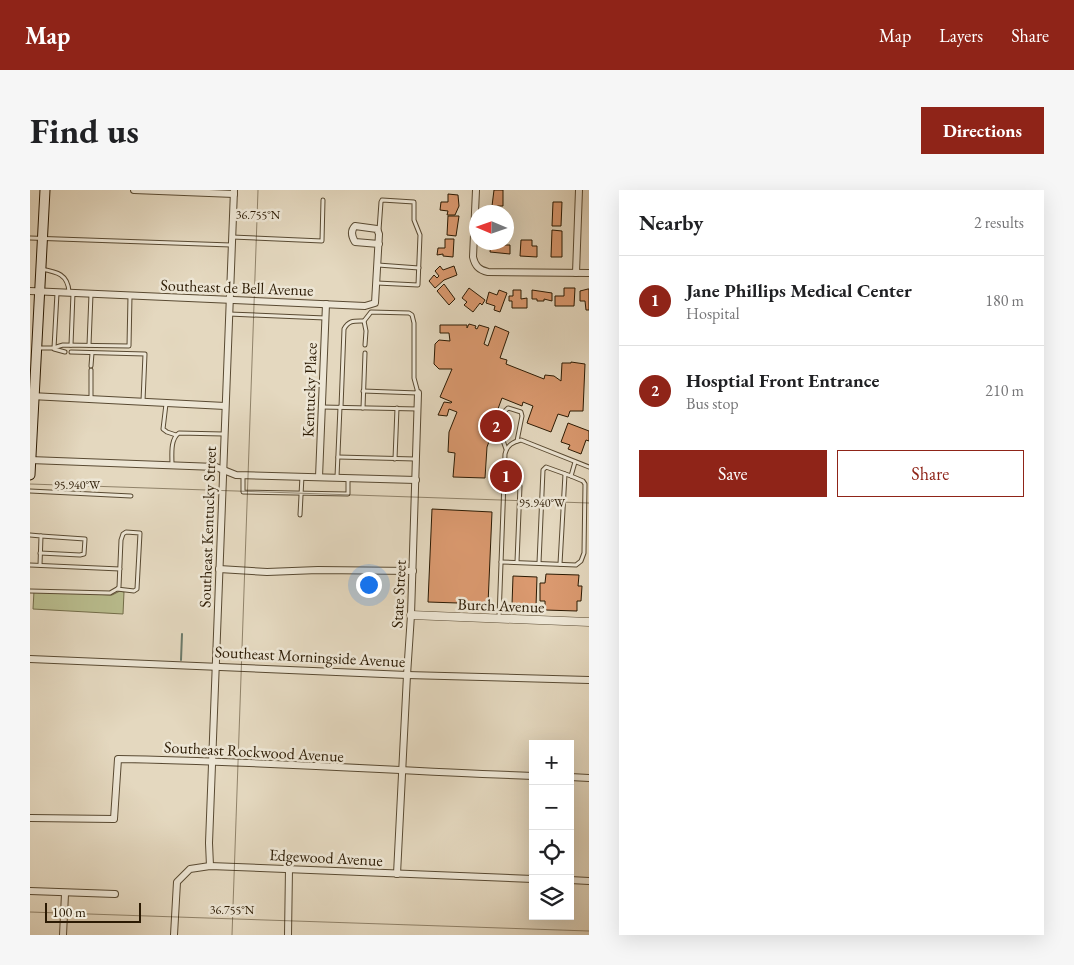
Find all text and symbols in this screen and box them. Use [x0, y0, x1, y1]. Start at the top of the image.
text: Map [25, 20, 70, 51]
text: Map [879, 24, 911, 47]
text: Layers [939, 24, 983, 47]
text: Share [1011, 24, 1049, 47]
button: Directions [921, 107, 1044, 154]
text: Find us [30, 108, 139, 153]
north arrow [469, 205, 514, 250]
text: 36.755°N [236, 207, 281, 223]
text: Nearby [639, 209, 703, 236]
text: 2 results [974, 212, 1024, 233]
street label: Southeast de Bell Avenue [160, 274, 314, 301]
text: Jane Phillips Medical Center [686, 278, 912, 303]
text: 1 [651, 290, 659, 311]
text: 180 m [985, 290, 1024, 311]
text: Hospital [686, 303, 740, 324]
street label: Kentucky Place [297, 342, 322, 438]
text: Hosptial Front Entrance [686, 368, 879, 393]
text: 2 [651, 380, 659, 401]
text: 210 m [985, 380, 1024, 401]
text: Bus stop [686, 393, 739, 414]
pin: 2 [480, 407, 512, 445]
street label: Southeast Kentucky Street [194, 446, 221, 608]
button: Save [639, 450, 827, 497]
button: Share [837, 450, 1024, 497]
pin: 1 [490, 457, 522, 495]
text: 95.940°W [54, 477, 101, 493]
text: 95.940°W [519, 495, 566, 511]
street label: State Street [386, 559, 411, 629]
your location [356, 572, 382, 598]
street label: Burch Avenue [457, 593, 545, 618]
street label: Southeast Morningside Avenue [214, 641, 406, 672]
street label: Southeast Rockwood Avenue [164, 736, 344, 767]
map controls [529, 740, 574, 920]
button: + [529, 740, 574, 785]
button: − [529, 785, 574, 830]
button: locate [529, 830, 574, 875]
street label: Edgewood Avenue [269, 844, 383, 871]
button: layers [529, 875, 574, 920]
scale bar [45, 900, 141, 923]
text: 36.755°N [210, 902, 255, 918]
text: 100 m [52, 903, 86, 921]

